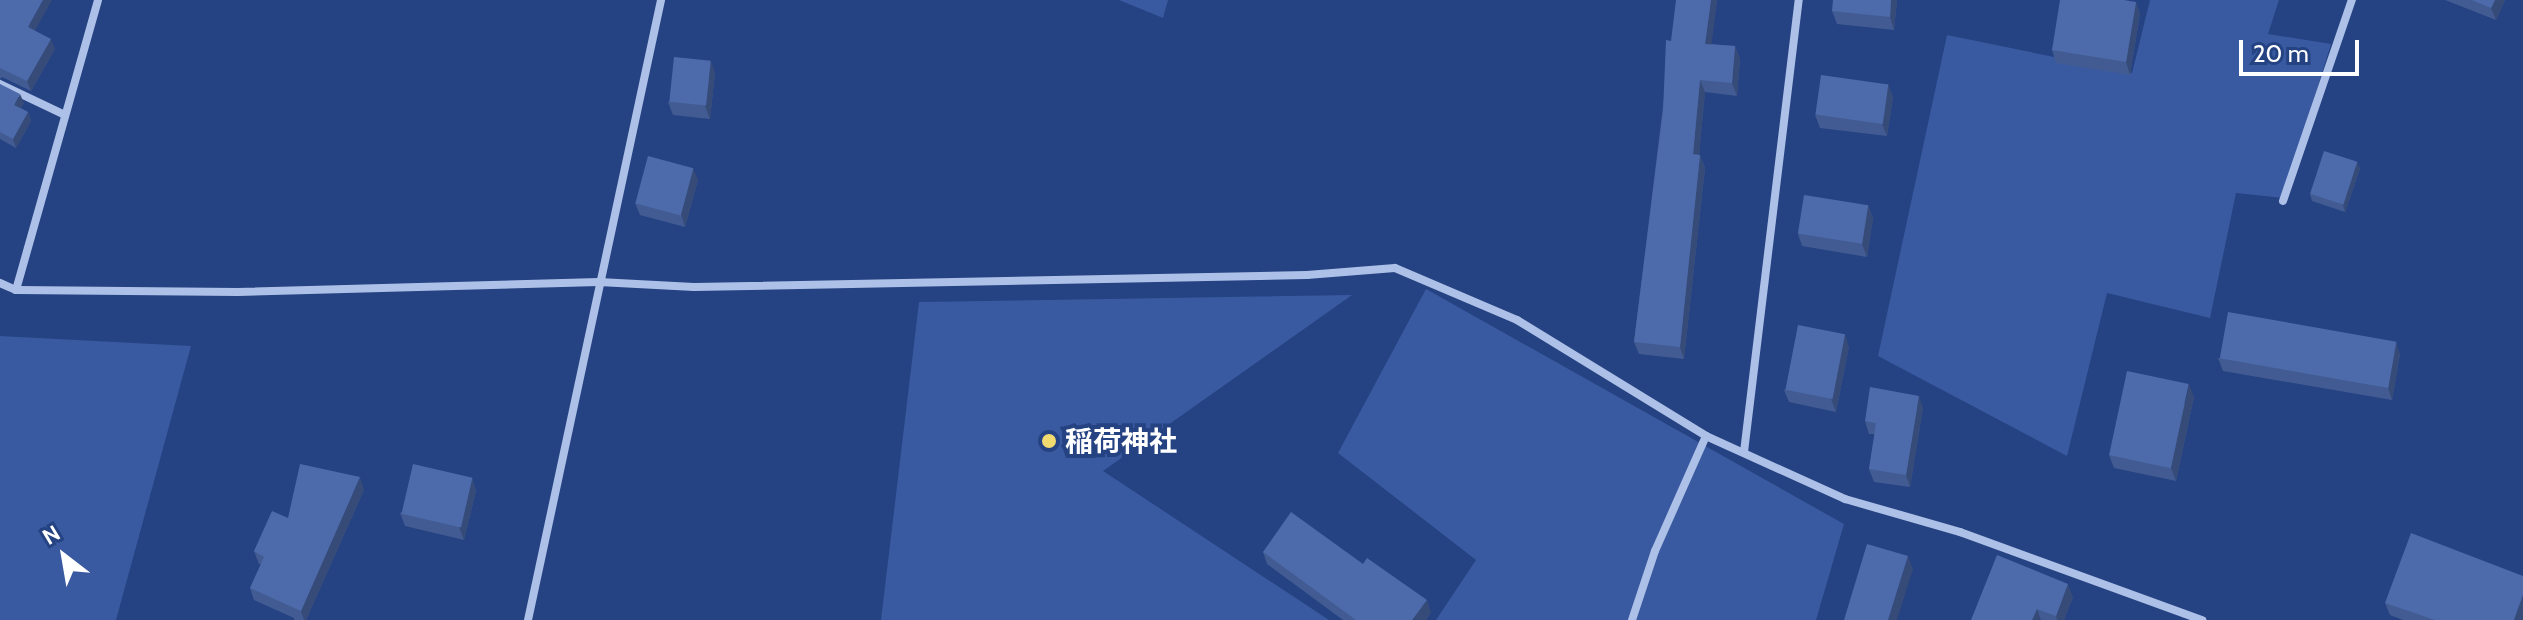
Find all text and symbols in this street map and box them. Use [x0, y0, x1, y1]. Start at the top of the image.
scale bar [2243, 24, 2363, 74]
text: 20 m [2253, 39, 2309, 68]
place label: 稲荷神社 [1065, 424, 1177, 458]
marker: 稲荷神社 [1040, 432, 1058, 450]
north arrow [24, 516, 104, 596]
text: N [38, 519, 65, 551]

